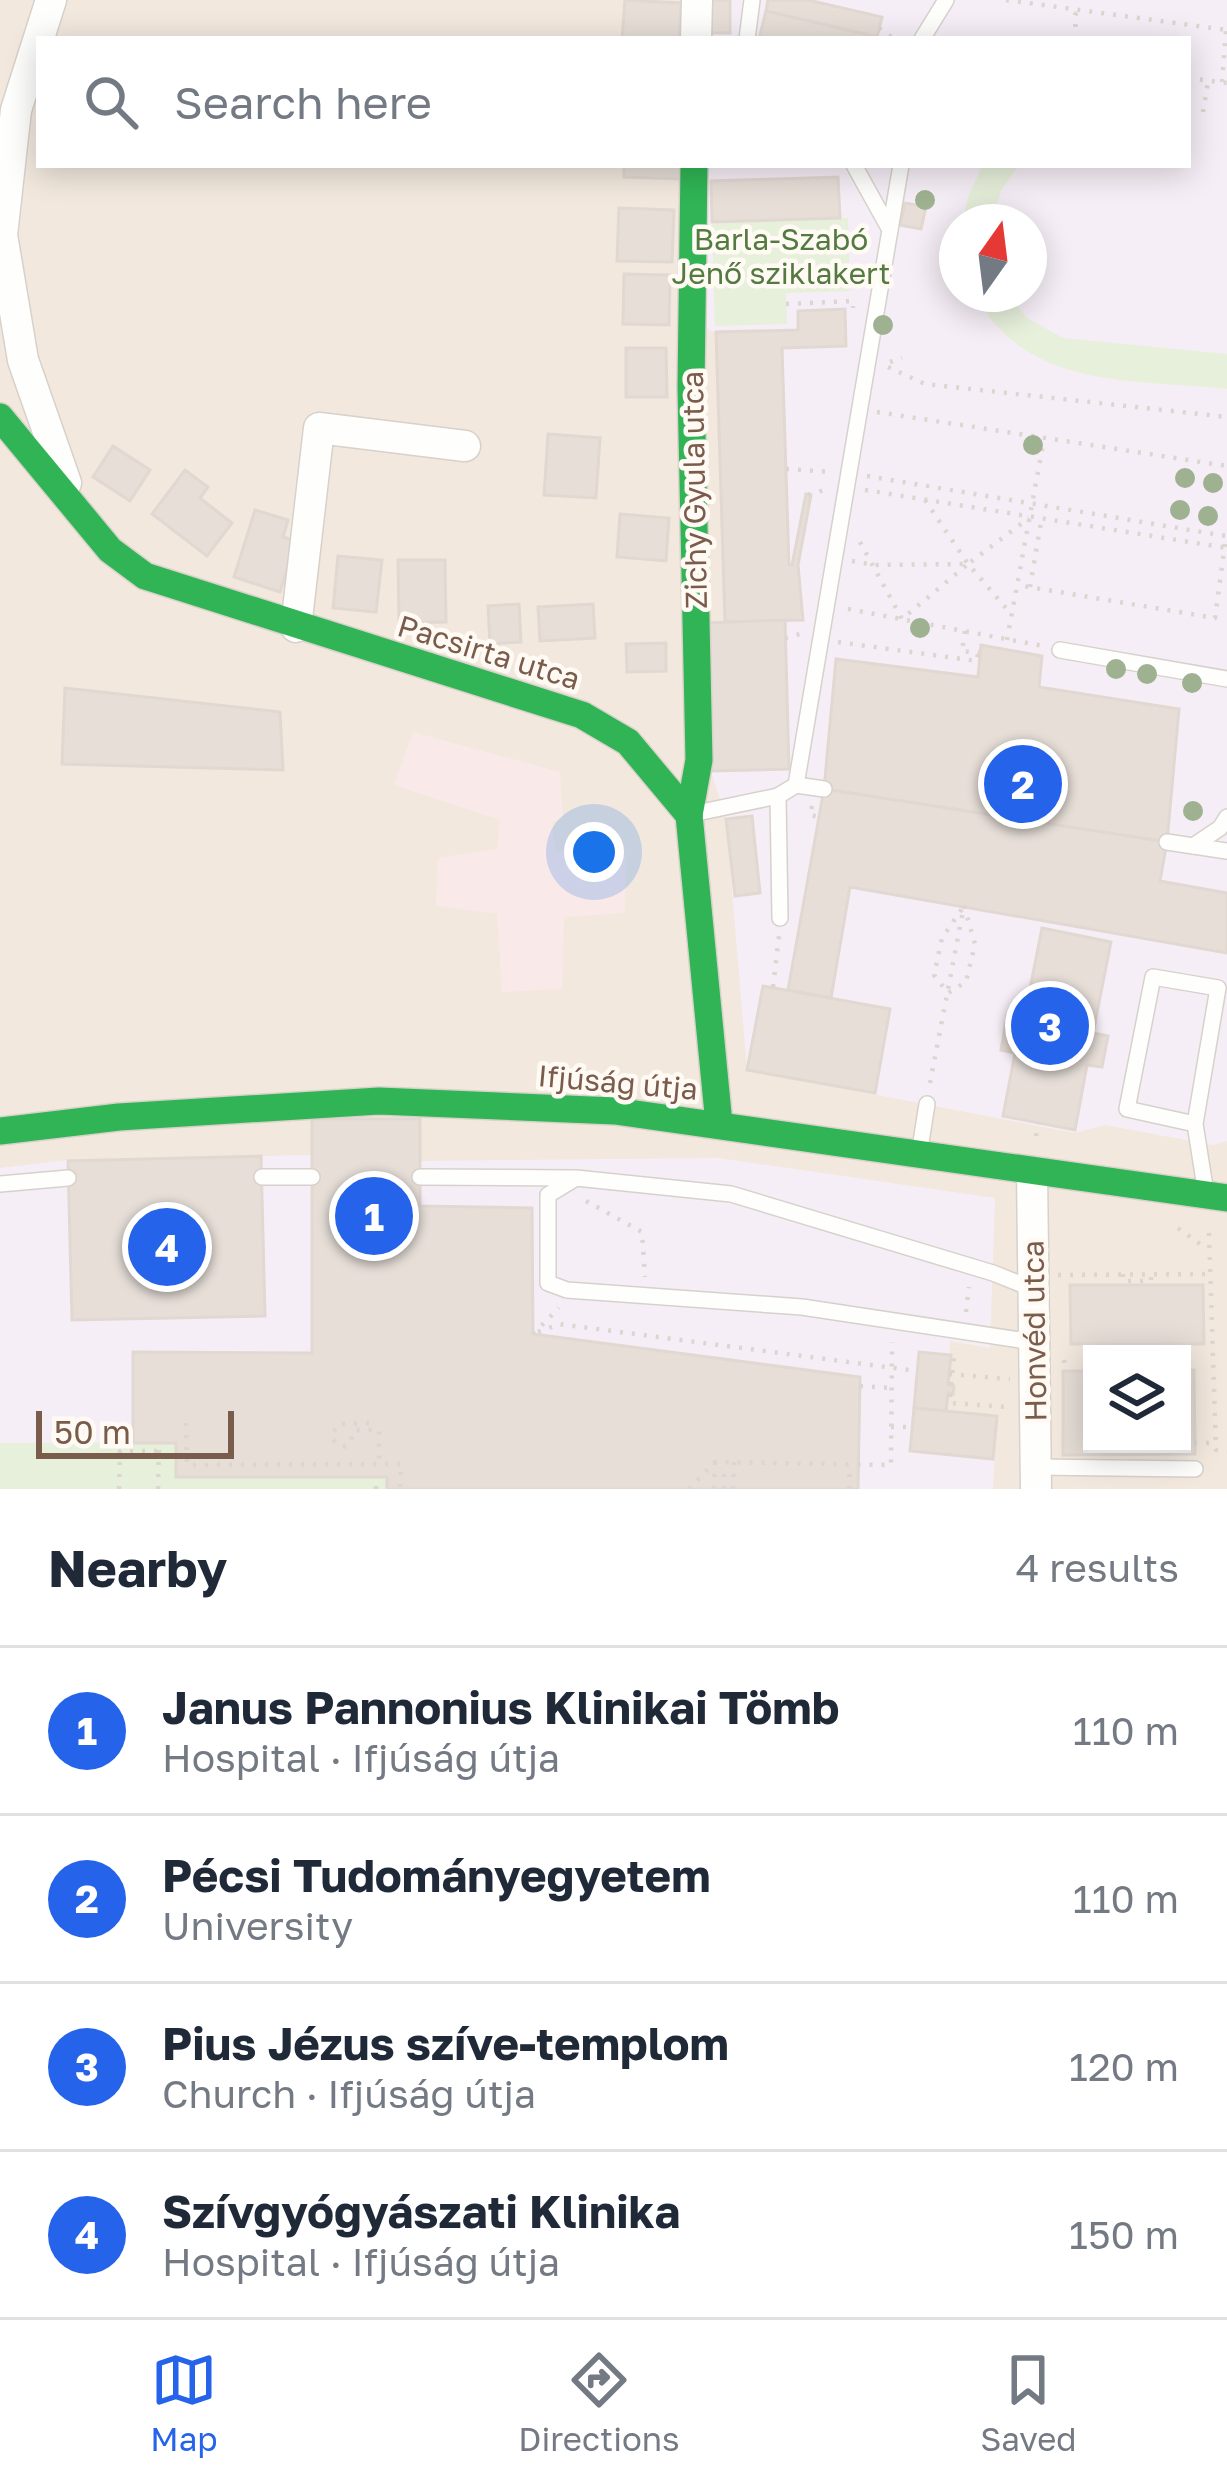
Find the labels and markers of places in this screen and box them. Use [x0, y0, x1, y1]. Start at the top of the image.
pin: 2 [984, 739, 1062, 829]
pin: 3 [1011, 981, 1089, 1071]
pin: 1 [335, 1171, 413, 1261]
pin: 4 [128, 1202, 206, 1292]

